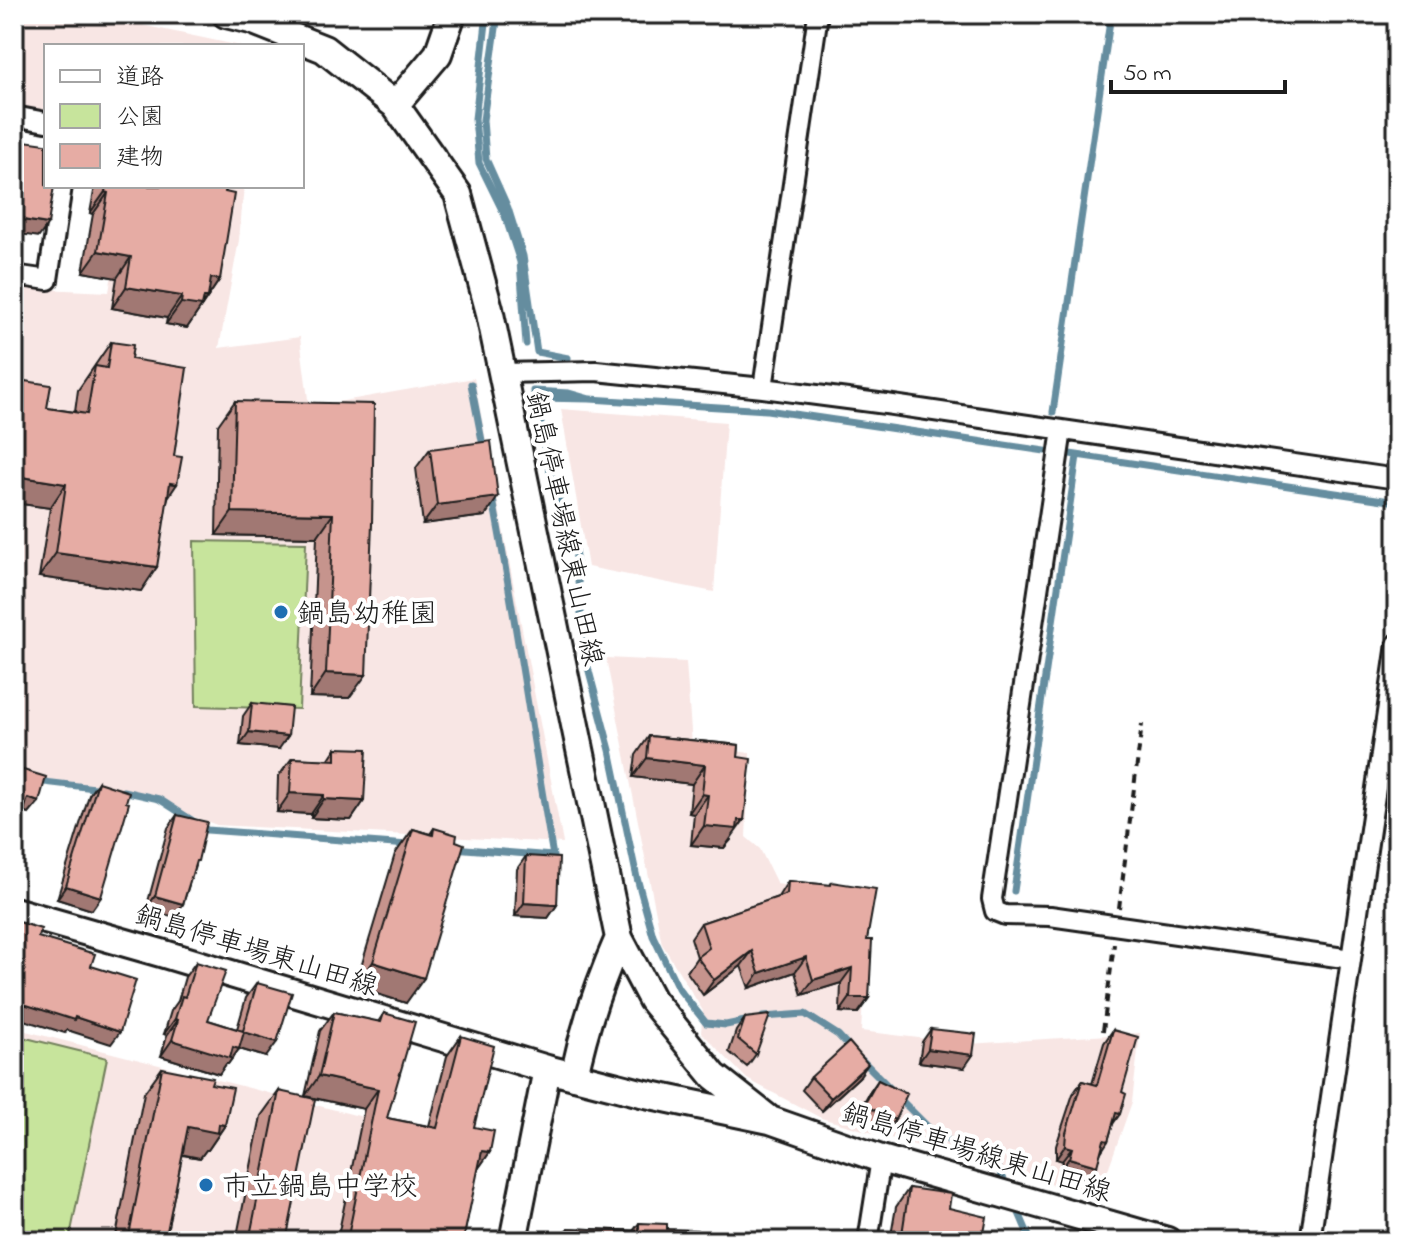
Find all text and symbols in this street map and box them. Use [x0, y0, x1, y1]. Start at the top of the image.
legend [44, 44, 304, 188]
scale bar [1111, 44, 1285, 94]
text: 50 m [1123, 57, 1172, 92]
text: 道路 [116, 61, 164, 96]
text: 公園 [116, 101, 164, 136]
text: 建物 [116, 141, 164, 176]
street label: 鍋島停車場線東山田線 [513, 388, 612, 670]
place label: 鍋島幼稚園 [297, 595, 437, 636]
marker: 鍋島幼稚園 [272, 603, 290, 621]
street label: 鍋島停車場東山田線 [129, 896, 382, 1009]
street label: 鍋島停車場線東山田線 [836, 1094, 1116, 1215]
place label: 市立鍋島中学校 [222, 1168, 418, 1209]
marker: 市立鍋島中学校 [197, 1176, 215, 1194]

